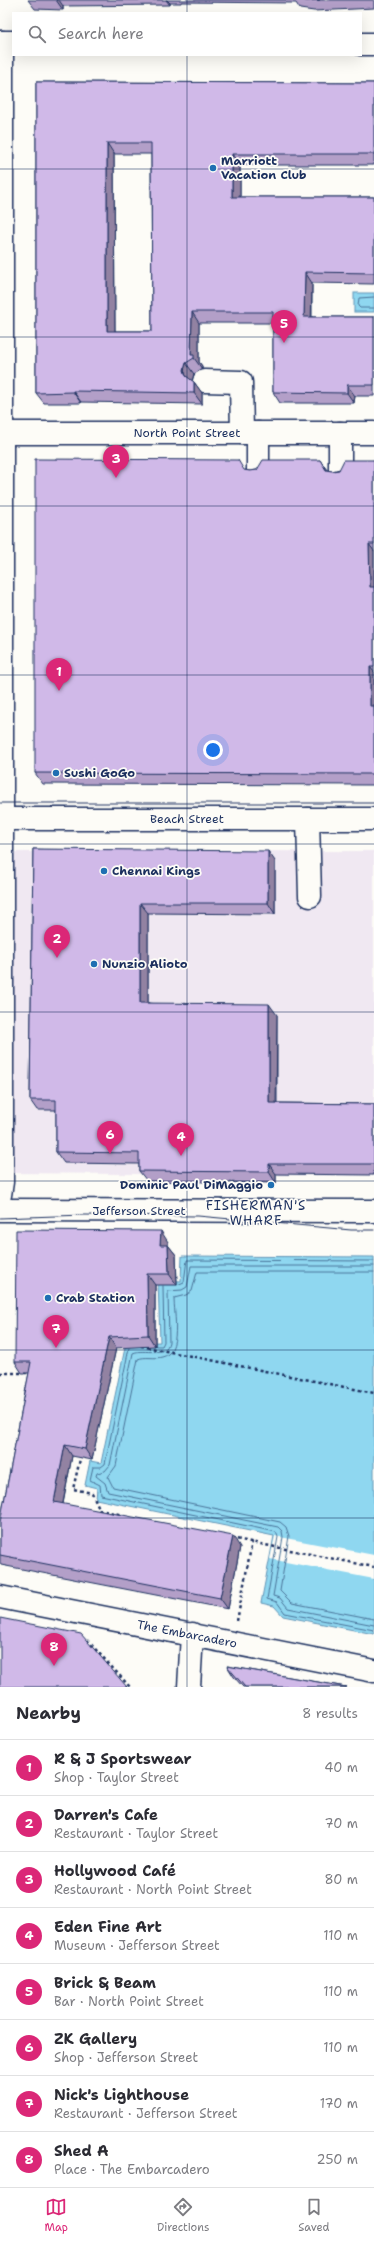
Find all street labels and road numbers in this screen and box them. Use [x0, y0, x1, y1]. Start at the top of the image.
street label: North Point Street [134, 425, 240, 441]
street label: Beach Street [150, 811, 224, 827]
street label: Jefferson Street [92, 1203, 186, 1219]
street label: The Embarcadero [136, 1616, 238, 1652]

